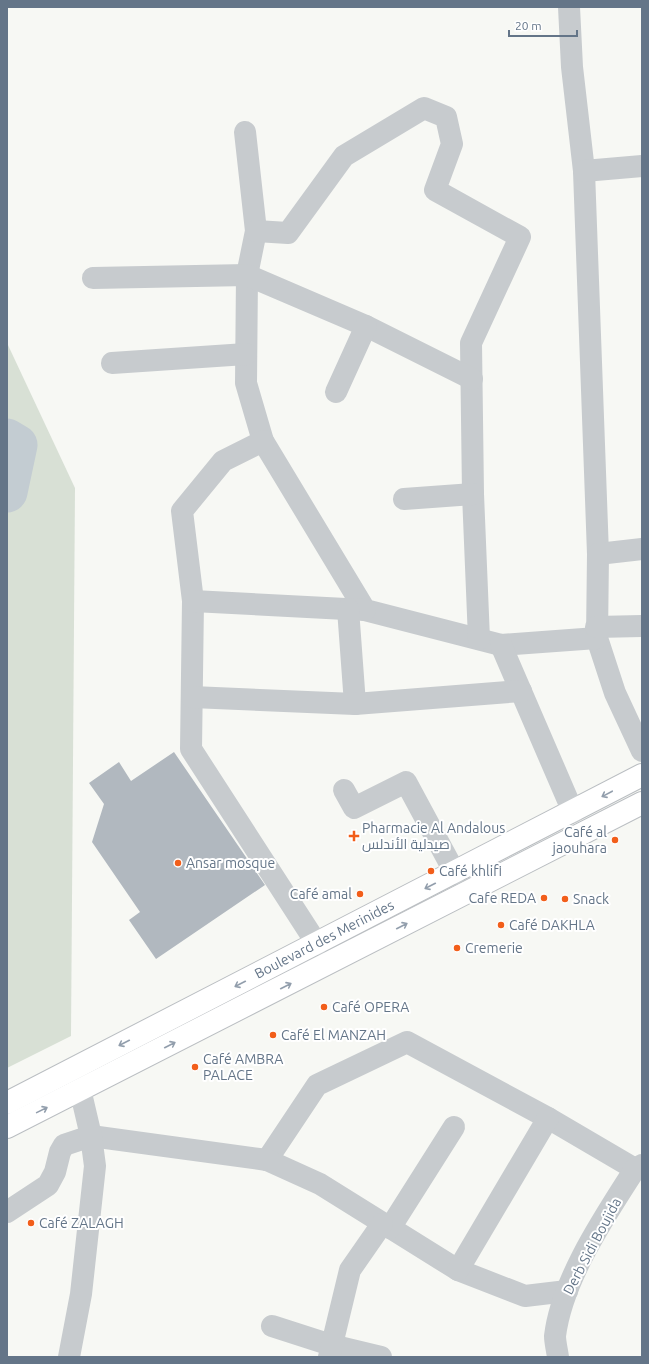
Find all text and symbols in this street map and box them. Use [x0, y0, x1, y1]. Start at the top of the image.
scale bar [509, 12, 577, 38]
text: 20 m [515, 19, 542, 32]
one-way arrow [602, 790, 614, 798]
place label: Pharmacie Al Andalous صيدلية الأندلس [362, 820, 505, 852]
place label: Café al jaouhara [552, 824, 607, 856]
marker: Pharmacie Al Andalous صيدلية الأندلس [349, 831, 359, 841]
marker: Café al jaouhara [610, 835, 620, 845]
place label: Ansar mosque [186, 855, 275, 871]
marker: Ansar mosque [173, 858, 183, 868]
place label: Café khlifi [439, 863, 502, 879]
marker: Café khlifi [426, 866, 436, 876]
one-way arrow [424, 882, 436, 890]
place label: Café amal [290, 886, 352, 902]
marker: Café amal [355, 889, 365, 899]
place label: Cafe REDA [469, 890, 536, 906]
place label: Snack [573, 891, 609, 907]
marker: Cafe REDA [539, 893, 549, 903]
marker: Snack [560, 894, 570, 904]
street label: Boulevard des Merinides [252, 897, 397, 982]
place label: Café DAKHLA [509, 917, 595, 933]
marker: Café DAKHLA [496, 920, 506, 930]
one-way arrow [396, 922, 408, 930]
place label: Cremerie [465, 940, 523, 956]
marker: Cremerie [452, 943, 462, 953]
one-way arrow [234, 981, 246, 988]
one-way arrow [280, 981, 292, 989]
place label: Café OPERA [332, 999, 409, 1015]
marker: Café OPERA [319, 1002, 329, 1012]
place label: Café El MANZAH [281, 1027, 386, 1043]
marker: Café El MANZAH [268, 1030, 278, 1040]
one-way arrow [118, 1040, 130, 1047]
one-way arrow [164, 1041, 176, 1048]
place label: Café AMBRA PALACE [203, 1051, 283, 1083]
marker: Café AMBRA PALACE [190, 1062, 200, 1072]
one-way arrow [36, 1106, 48, 1113]
street label: Derb Sidi Boujida [560, 1195, 624, 1297]
place label: Café ZALAGH [39, 1215, 124, 1231]
marker: Café ZALAGH [26, 1218, 36, 1228]

